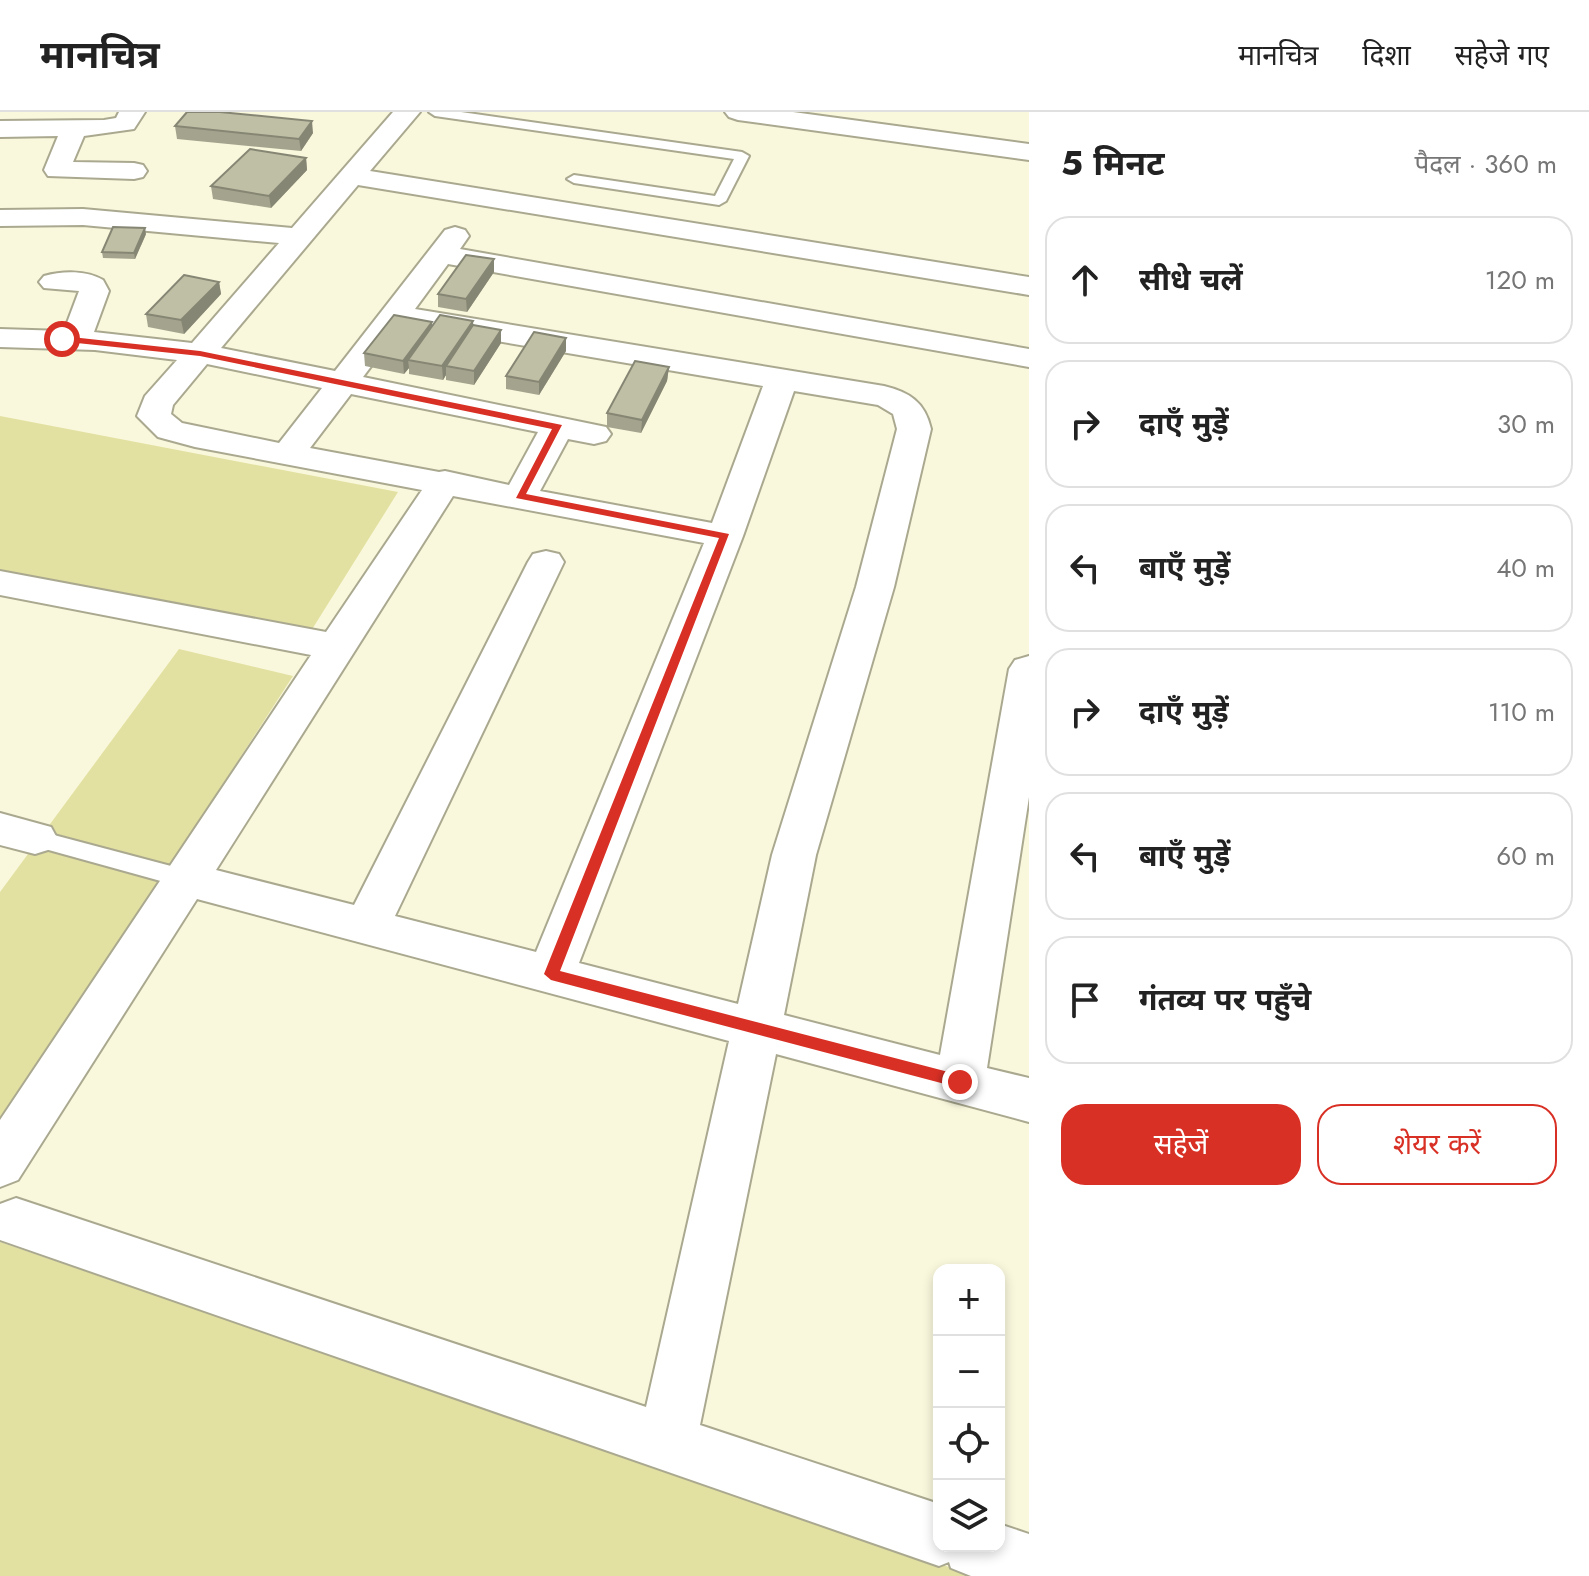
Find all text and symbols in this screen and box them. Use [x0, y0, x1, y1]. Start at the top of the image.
text: मानचित्र [40, 27, 160, 82]
text: मानचित्र [1238, 35, 1318, 76]
text: दिशा [1362, 35, 1411, 76]
text: सहेजे गए [1455, 35, 1549, 76]
text: 5 मिनट [1061, 139, 1165, 188]
text: पैदल · 360 m [1415, 145, 1557, 183]
icon: ahead [1063, 258, 1107, 302]
text: सीधे चलें [1139, 258, 1243, 301]
text: 120 m [1485, 261, 1555, 299]
route start [44, 321, 80, 357]
icon: right [1063, 402, 1107, 446]
text: दाएँ मुड़ें [1139, 402, 1229, 445]
text: 30 m [1497, 405, 1555, 443]
icon: left [1063, 546, 1107, 590]
text: बाएँ मुड़ें [1139, 546, 1230, 589]
text: 40 m [1496, 549, 1555, 587]
icon: right [1063, 690, 1107, 734]
text: दाएँ मुड़ें [1139, 690, 1229, 733]
text: 110 m [1488, 693, 1555, 731]
icon: left [1063, 834, 1107, 878]
text: बाएँ मुड़ें [1139, 834, 1230, 877]
text: 60 m [1496, 837, 1555, 875]
icon: arrive [1063, 978, 1107, 1022]
text: गंतव्य पर पहुँचे [1139, 978, 1311, 1021]
route end [942, 1064, 978, 1100]
button: सहेजें [1061, 1104, 1301, 1185]
button: शेयर करें [1317, 1104, 1557, 1185]
map controls [933, 1264, 1005, 1552]
button: + [933, 1264, 1005, 1336]
button: − [933, 1336, 1005, 1408]
button: locate [933, 1408, 1005, 1480]
button: layers [933, 1480, 1005, 1552]

